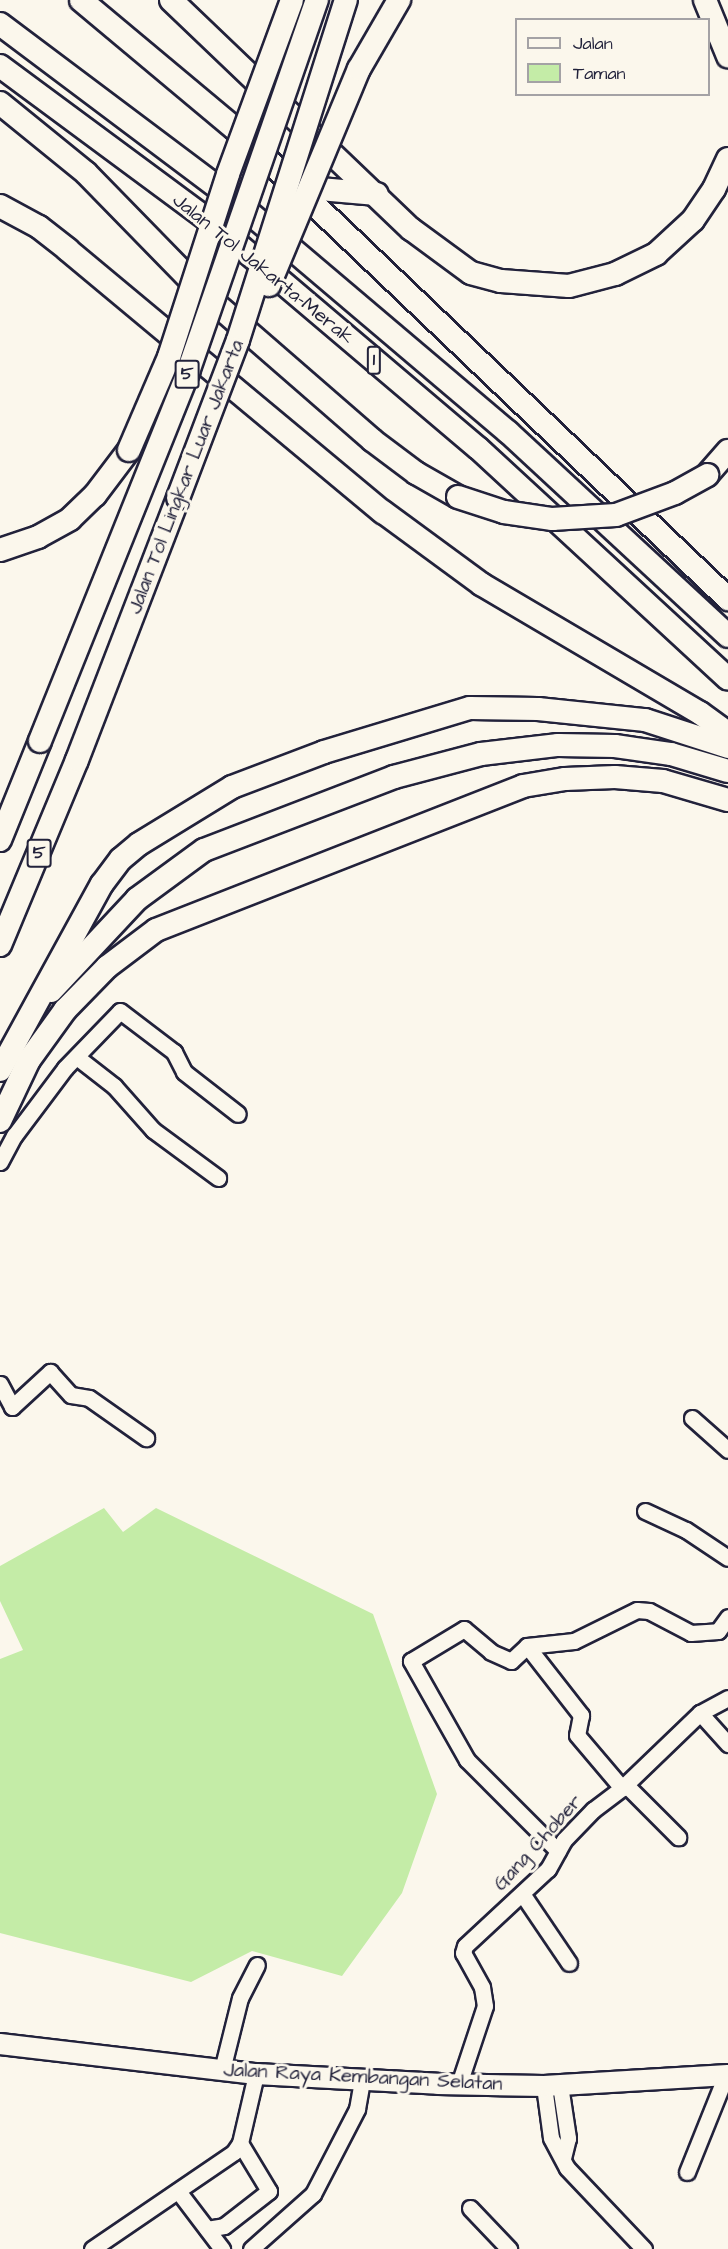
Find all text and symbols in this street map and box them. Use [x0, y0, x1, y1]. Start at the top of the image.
legend [515, 18, 710, 96]
text: Jalan [573, 31, 613, 56]
text: Taman [573, 61, 626, 86]
street label: Jalan Tol Jakarta–Merak [167, 188, 359, 350]
street label: Jalan Tol Lingkar Luar Jakarta [123, 337, 249, 617]
road number: 1 [366, 345, 382, 375]
road number: 5 [174, 359, 201, 389]
road number: 5 [26, 838, 52, 868]
street label: Gang Chober [489, 1790, 587, 1896]
street label: Jalan Raya Kembangan Selatan [223, 2058, 503, 2096]

